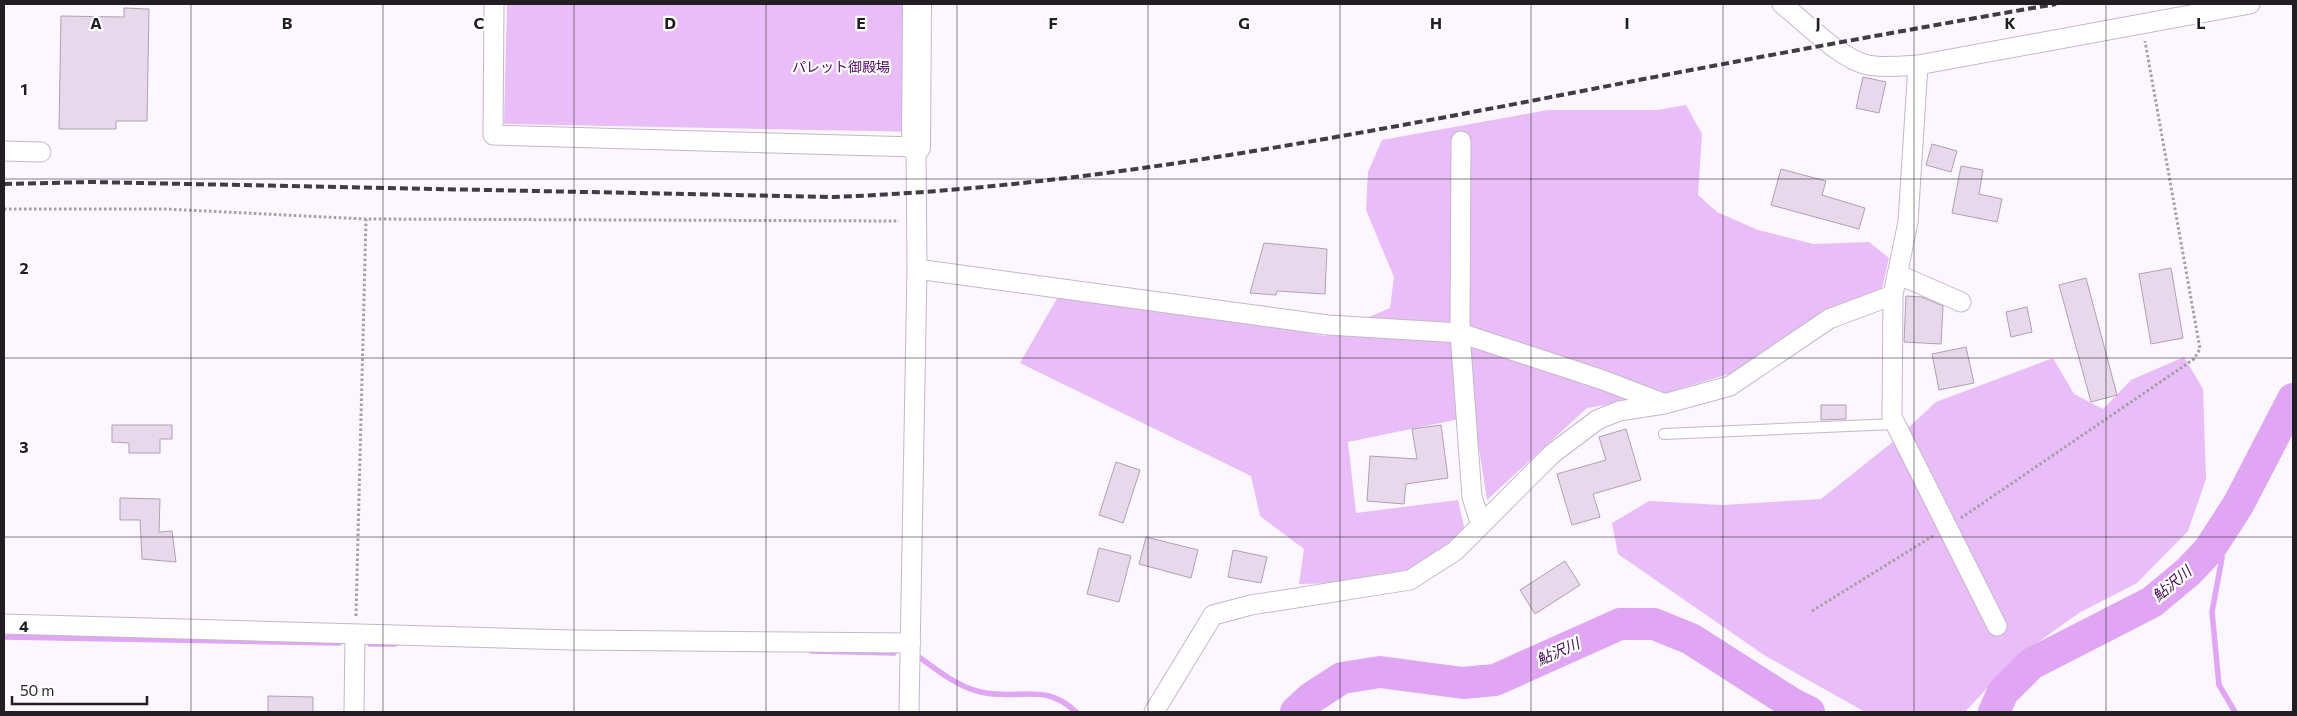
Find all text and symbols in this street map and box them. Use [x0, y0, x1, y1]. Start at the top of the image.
text: A [90, 13, 102, 32]
text: B [282, 13, 293, 32]
text: C [474, 13, 485, 32]
text: D [664, 13, 676, 32]
text: E [856, 13, 866, 32]
text: F [1048, 13, 1058, 32]
text: G [1238, 13, 1250, 32]
text: H [1430, 13, 1442, 32]
text: I [1624, 13, 1630, 32]
text: J [1815, 13, 1821, 32]
text: K [2004, 13, 2016, 32]
text: L [2196, 13, 2206, 32]
park label: パレット御殿場 [792, 58, 890, 75]
text: 1 [20, 79, 28, 98]
text: 2 [19, 258, 29, 277]
text: 3 [19, 437, 29, 456]
water label: 鮎沢川 [2148, 561, 2196, 605]
text: 4 [19, 616, 29, 635]
water label: 鮎沢川 [1533, 633, 1584, 668]
scale bar [12, 674, 148, 706]
text: 50 m [20, 681, 54, 699]

